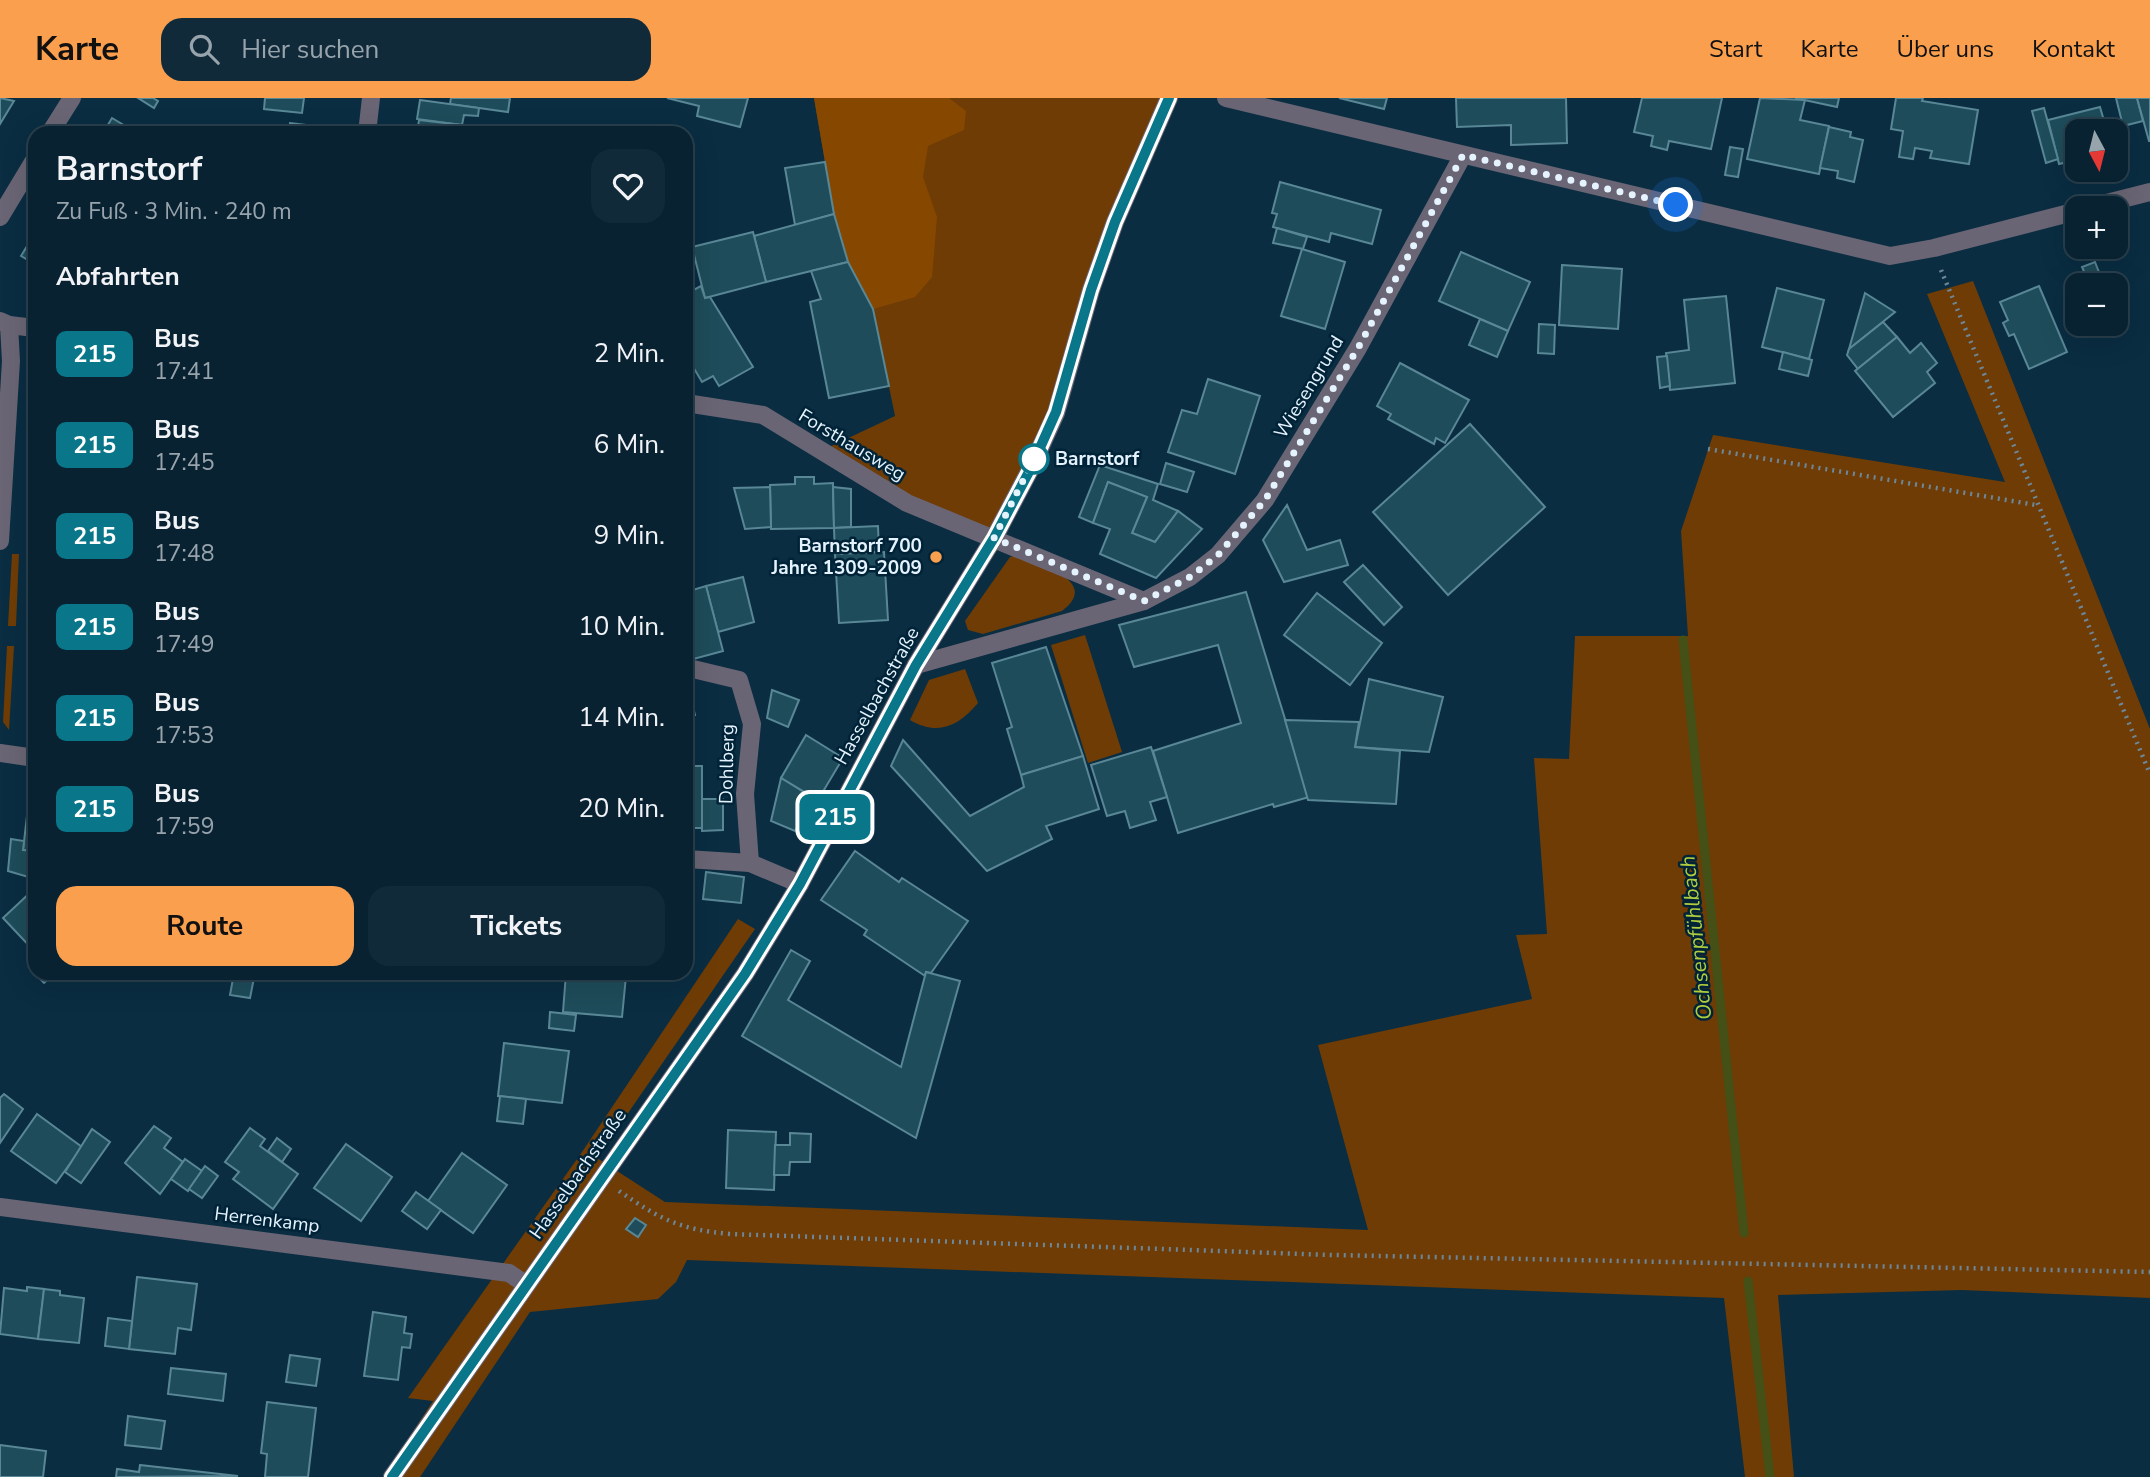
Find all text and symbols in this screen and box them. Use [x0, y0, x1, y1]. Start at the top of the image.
search box [161, 18, 651, 81]
text: Karte [35, 27, 119, 72]
icon: search [185, 30, 223, 68]
text: Hier suchen [241, 32, 379, 67]
text: Start [1709, 33, 1762, 65]
text: Karte [1800, 33, 1858, 65]
text: Über uns [1896, 33, 1994, 65]
text: Kontakt [2032, 33, 2115, 65]
north arrow [2065, 119, 2128, 182]
map controls [2065, 119, 2128, 336]
text: Barnstorf [56, 147, 202, 192]
button: heart [591, 149, 665, 223]
your location [1658, 187, 1693, 222]
text: Zu Fuß · 3 Min. · 240 m [56, 196, 292, 227]
button: + [2065, 196, 2128, 259]
text: Abfahrten [56, 259, 180, 294]
button: − [2065, 273, 2128, 336]
text: Bus [154, 321, 200, 356]
street label: Wiesengrund [1268, 331, 1350, 443]
text: 2 Min. [594, 336, 665, 371]
text: 215 [73, 338, 116, 370]
text: 17:41 [154, 356, 214, 387]
street label: Forsthausweg [794, 403, 910, 487]
text: Bus [154, 412, 200, 447]
text: 6 Min. [594, 427, 665, 462]
text: 215 [73, 429, 116, 461]
marker: Barnstorf [1019, 444, 1049, 474]
place label: Barnstorf [1055, 446, 1140, 472]
text: 17:45 [154, 447, 214, 478]
text: Bus [154, 503, 200, 538]
text: 9 Min. [594, 518, 665, 553]
text: 215 [73, 520, 116, 552]
place label: Barnstorf 700 Jahre 1309-2009 [771, 533, 922, 581]
text: 17:48 [154, 538, 214, 569]
marker: Barnstorf 700 Jahre 1309-2009 [928, 549, 944, 565]
text: Bus [154, 594, 200, 629]
text: 10 Min. [578, 609, 665, 644]
text: 215 [73, 611, 116, 643]
street label: Hasselbachstraße [828, 623, 926, 769]
text: 17:49 [154, 629, 214, 660]
text: Bus [154, 685, 200, 720]
text: 14 Min. [578, 700, 665, 735]
text: 215 [73, 702, 116, 734]
text: 17:53 [154, 720, 214, 751]
street label: Dohlberg [713, 724, 741, 804]
text: Bus [154, 776, 200, 811]
text: 20 Min. [578, 791, 665, 826]
text: 215 [73, 793, 116, 825]
line badge: 215 [795, 794, 875, 840]
text: 215 [813, 801, 857, 833]
text: 17:59 [154, 811, 214, 842]
water label: Ochsenpfühlbach [1673, 854, 1719, 1022]
button: Route [56, 886, 354, 966]
button: Tickets [368, 886, 665, 966]
street label: Hasselbachstraße [523, 1104, 633, 1244]
street label: Herrenkamp [213, 1201, 321, 1239]

